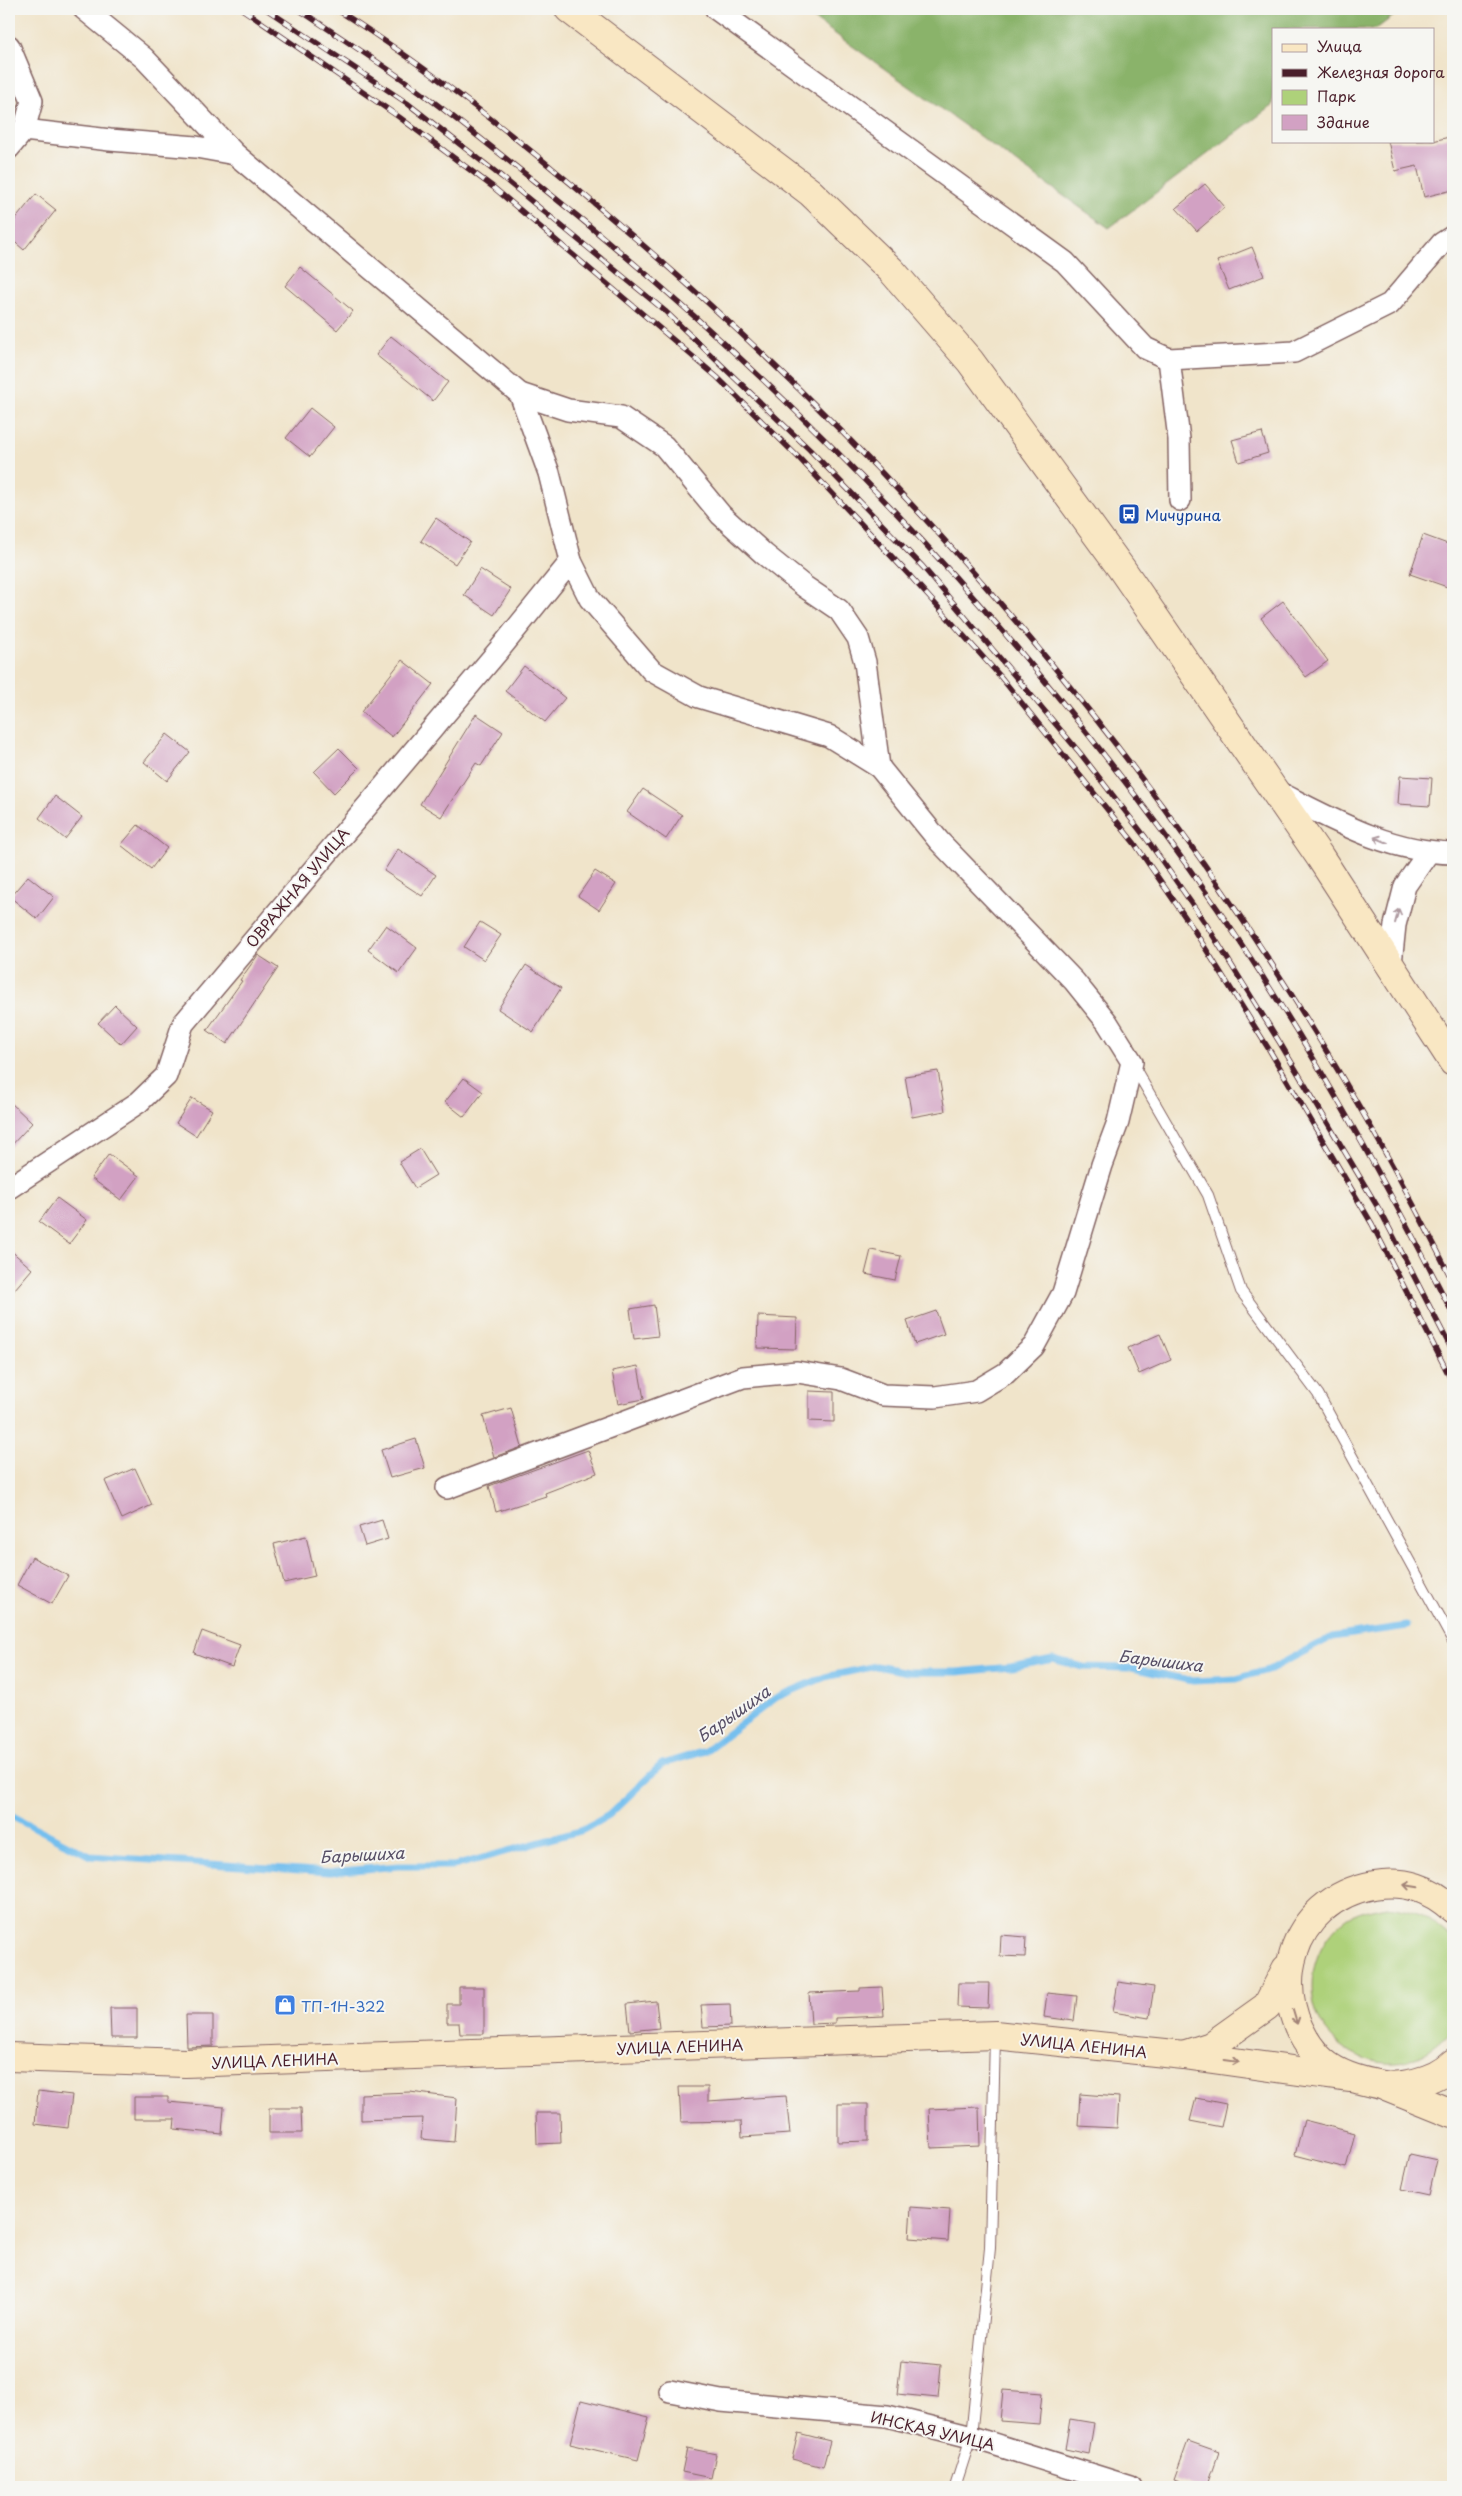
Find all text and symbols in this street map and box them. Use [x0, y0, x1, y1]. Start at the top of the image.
legend [1272, 28, 1434, 142]
text: Улица [1317, 34, 1362, 57]
text: Железная дорога [1317, 60, 1445, 83]
text: Парк [1317, 84, 1356, 107]
text: Здание [1317, 110, 1370, 133]
bus stop icon: Мичурина [1117, 502, 1141, 526]
place label: Мичурина [1145, 503, 1222, 526]
street label: ОВРАЖНАЯ УЛИЦА [240, 822, 354, 952]
one-way arrow [1374, 835, 1389, 844]
one-way arrow [1393, 908, 1402, 924]
water label: Барышиха [1118, 1643, 1205, 1677]
water label: Барышиха [692, 1678, 775, 1747]
water label: Барышиха [319, 1840, 406, 1868]
one-way arrow [1404, 1881, 1420, 1891]
shop icon: ТП-1Н-322 [273, 1993, 297, 2017]
place label: ТП-1Н-322 [301, 1994, 385, 2017]
one-way arrow [1290, 2009, 1300, 2025]
street label: УЛИЦА ЛЕНИНА [1020, 2027, 1148, 2063]
street label: УЛИЦА ЛЕНИНА [616, 2032, 744, 2060]
street label: УЛИЦА ЛЕНИНА [211, 2046, 339, 2074]
one-way arrow [1224, 2057, 1240, 2067]
street label: ИНСКАЯ УЛИЦА [869, 2405, 997, 2455]

